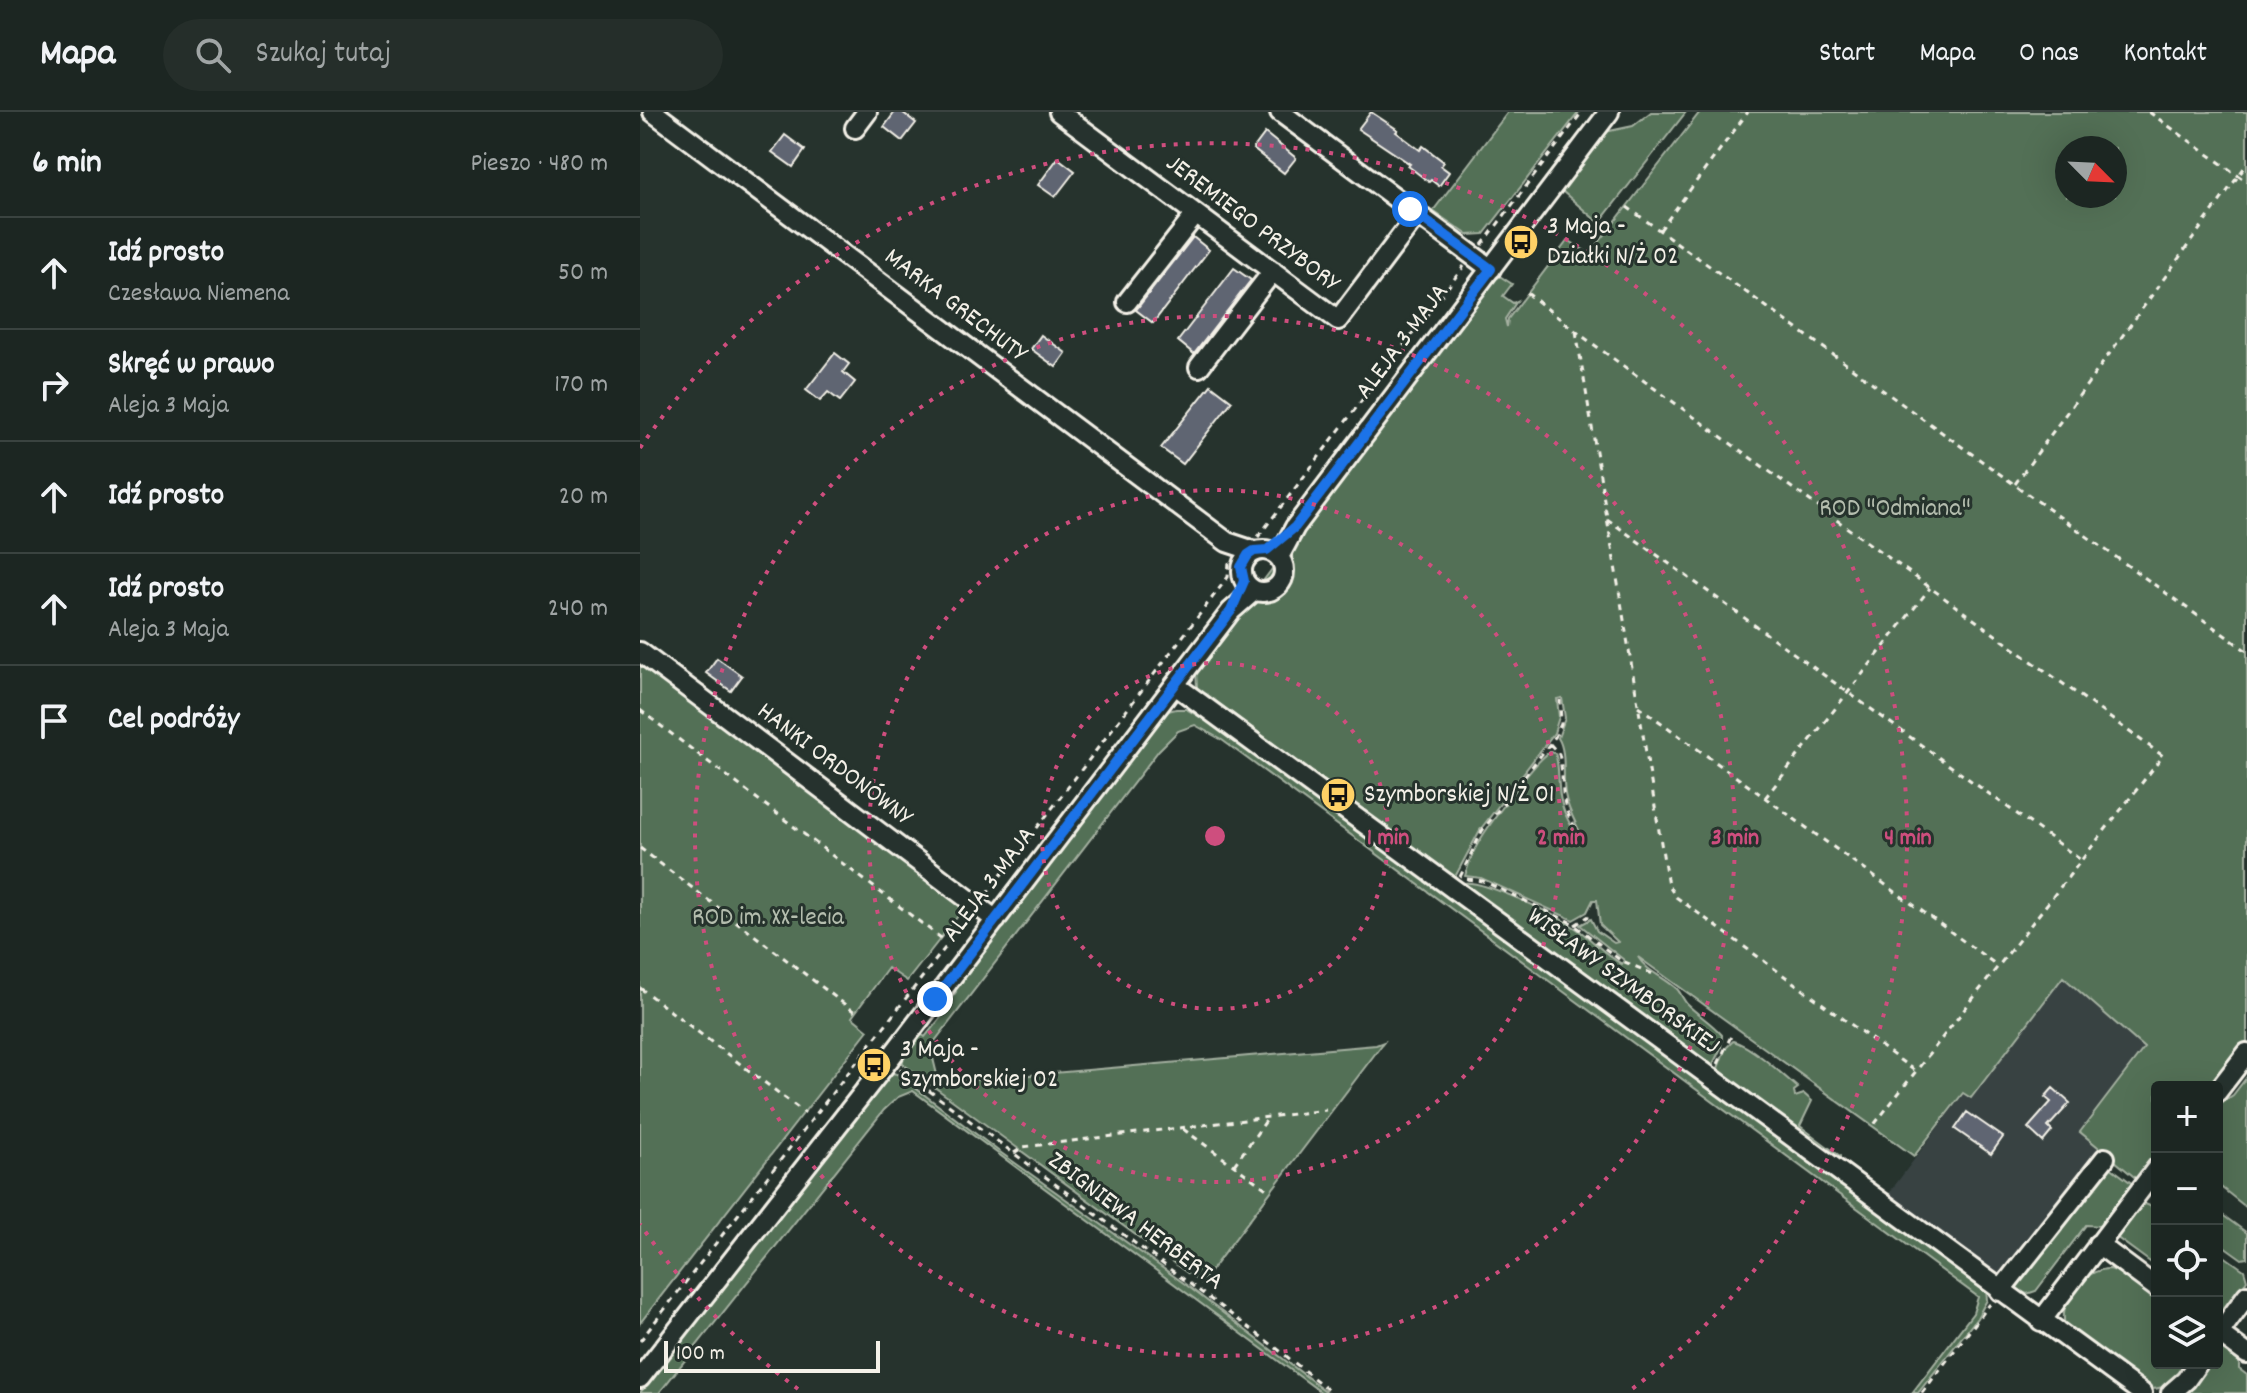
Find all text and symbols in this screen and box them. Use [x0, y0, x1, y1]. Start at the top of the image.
search box [163, 19, 723, 91]
text: Mapa [40, 28, 115, 83]
icon: search [191, 33, 235, 77]
text: Szukaj tutaj [255, 34, 391, 77]
text: Start [1819, 35, 1875, 75]
text: Mapa [1919, 35, 1975, 75]
text: O nas [2019, 35, 2079, 75]
text: Kontakt [2123, 35, 2207, 75]
north arrow [2055, 136, 2127, 208]
text: 6 min [32, 140, 102, 189]
text: Pieszo · 480 m [471, 146, 608, 183]
street label: JEREMIEGO PRZYBORY [1157, 146, 1348, 303]
route start [1392, 191, 1428, 227]
place label: 3 Maja - Działki N/Ż 02 [1547, 209, 1679, 276]
bus stop icon: 3 Maja - Działki N/Ż 02 [1502, 223, 1540, 261]
text: Idź prosto [108, 233, 224, 276]
street label: MARKA GRECHUTY [876, 240, 1035, 373]
icon: ahead [32, 251, 76, 295]
text: 50 m [558, 255, 608, 292]
text: Czesława Niemena [108, 276, 289, 313]
street label: ALEJA 3 MAJA [1347, 276, 1459, 408]
text: Skręć w prawo [108, 345, 275, 388]
icon: right [32, 363, 76, 407]
text: 170 m [554, 367, 608, 404]
text: Aleja 3 Maja [108, 388, 229, 425]
icon: ahead [32, 475, 76, 519]
text: Idź prosto [108, 476, 224, 519]
text: 20 m [559, 479, 608, 516]
park label: ROD "Odmiana" [1819, 491, 1971, 528]
text: Idź prosto [108, 569, 224, 612]
icon: ahead [32, 587, 76, 631]
text: 240 m [548, 591, 608, 628]
text: Aleja 3 Maja [108, 612, 229, 649]
street label: HANKI ORDONÓWNY [748, 694, 921, 837]
icon: arrive [32, 699, 76, 743]
text: Cel podróży [108, 700, 239, 743]
bus stop icon: Szymborskiej N/Ż 01 [1319, 776, 1357, 814]
place label: Szymborskiej N/Ż 01 [1364, 777, 1555, 814]
street label: ALEJA 3 MAJA [934, 819, 1046, 951]
centre of rings [1201, 822, 1229, 850]
text: 1 min [1367, 822, 1409, 856]
text: 2 min [1537, 822, 1585, 856]
text: 3 min [1711, 822, 1759, 856]
text: 4 min [1884, 822, 1932, 856]
street label: WISŁAWY SZYMBORSKIEJ [1519, 899, 1727, 1065]
park label: ROD im. XX-lecia [692, 900, 845, 937]
route end [917, 981, 953, 1017]
place label: 3 Maja - Szymborskiej 02 [900, 1032, 1058, 1099]
bus stop icon: 3 Maja - Szymborskiej 02 [855, 1046, 893, 1084]
map controls [2151, 1081, 2223, 1369]
button: + [2151, 1081, 2223, 1153]
street label: ZBIGNIEWA HERBERTA [1039, 1143, 1231, 1301]
button: − [2151, 1153, 2223, 1225]
button: locate [2151, 1225, 2223, 1297]
button: layers [2151, 1297, 2223, 1369]
scale bar [664, 1337, 880, 1373]
text: 100 m [676, 1339, 725, 1370]

